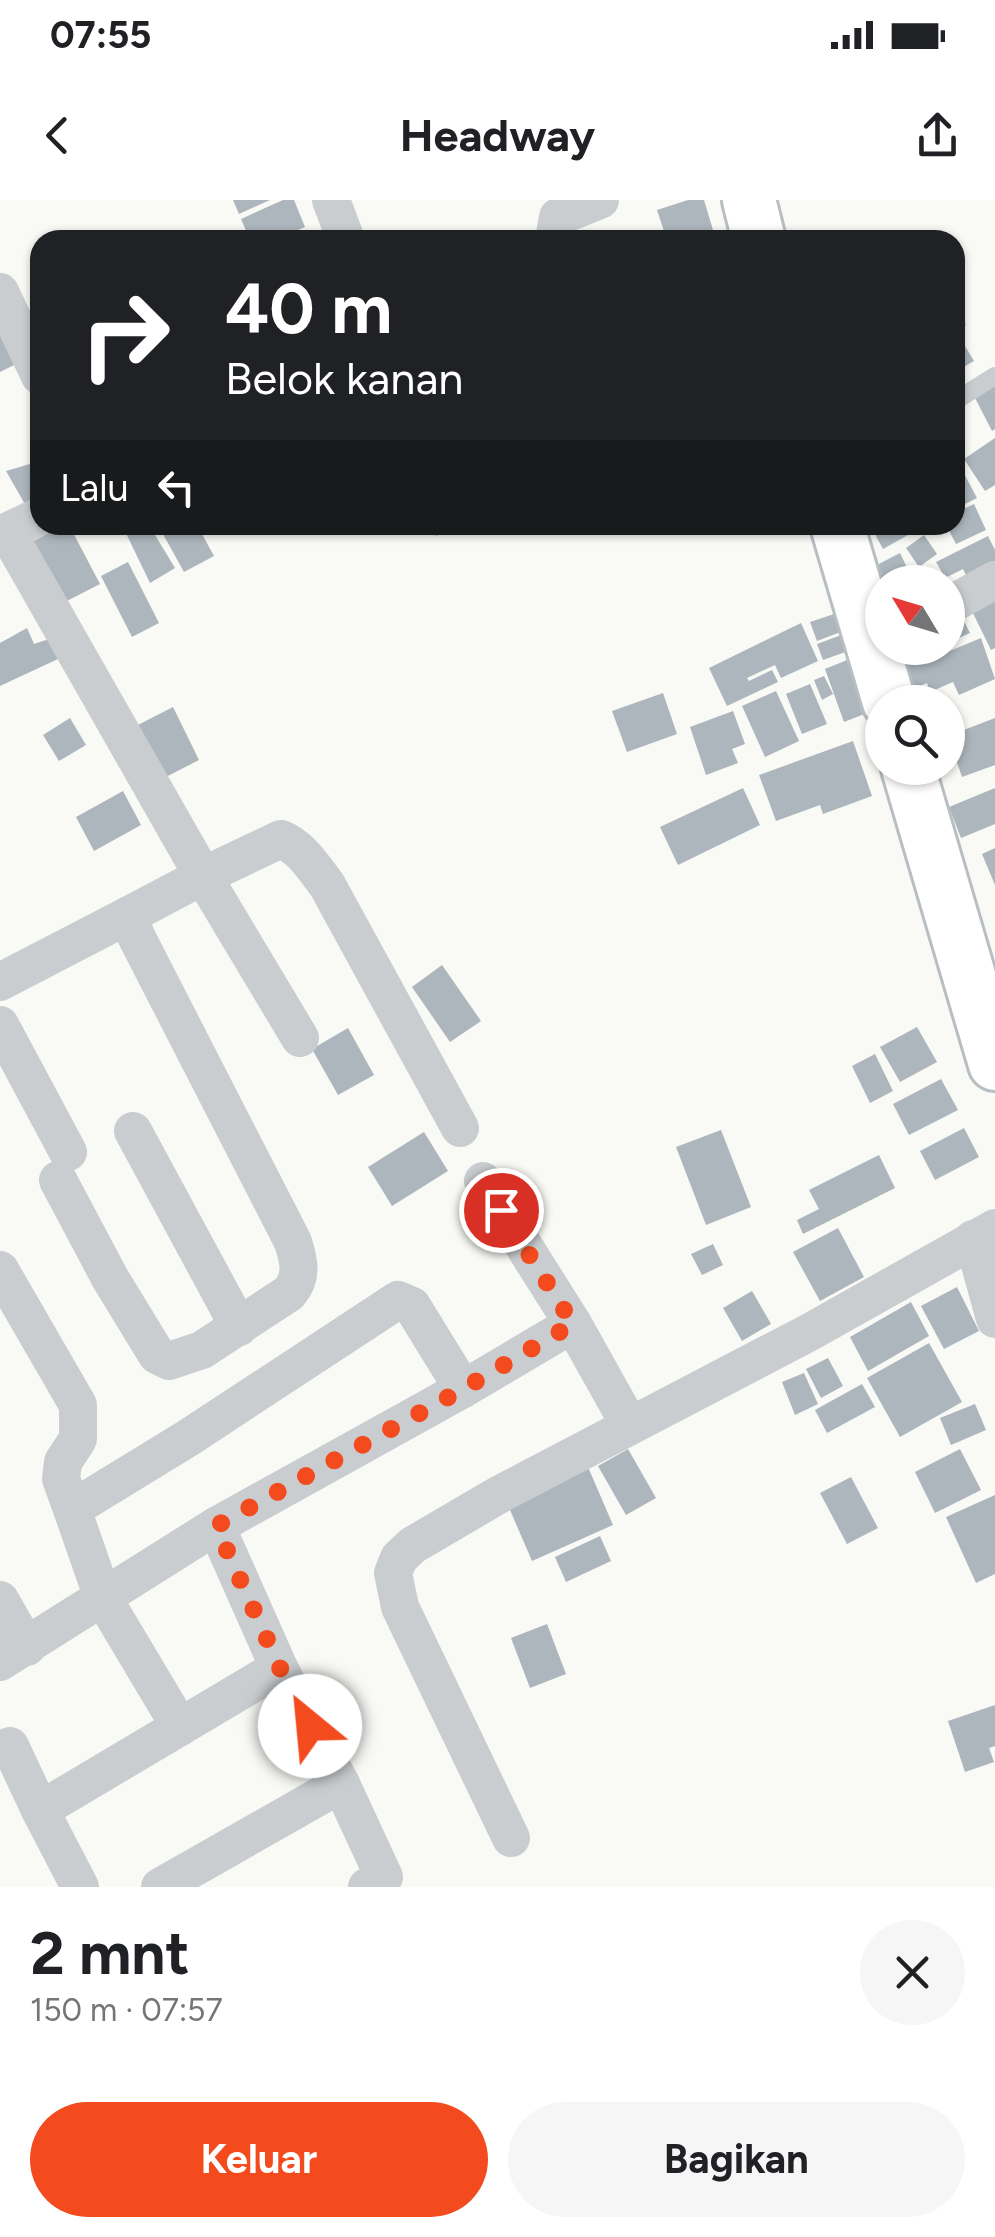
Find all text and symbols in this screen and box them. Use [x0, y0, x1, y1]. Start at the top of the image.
text: 07:55 [50, 12, 151, 58]
icon: back [30, 108, 85, 163]
text: Headway [400, 108, 595, 162]
icon: share [910, 108, 965, 163]
text: 40 m [225, 266, 392, 351]
icon: right [60, 270, 190, 400]
text: Belok kanan [225, 351, 463, 405]
icon: left [149, 460, 204, 515]
text: Lalu [60, 465, 129, 511]
north arrow [865, 565, 965, 665]
map controls [865, 565, 965, 785]
button: search [865, 685, 965, 785]
pin [459, 1168, 544, 1253]
icon: arrive [474, 1183, 529, 1238]
position arrow [258, 1674, 362, 1778]
text: 2 mnt [30, 1917, 190, 1989]
button: close [860, 1920, 965, 2025]
text: 150 m · 07:57 [30, 1991, 223, 2029]
button: Keluar [30, 2102, 488, 2217]
button: Bagikan [508, 2102, 965, 2217]

